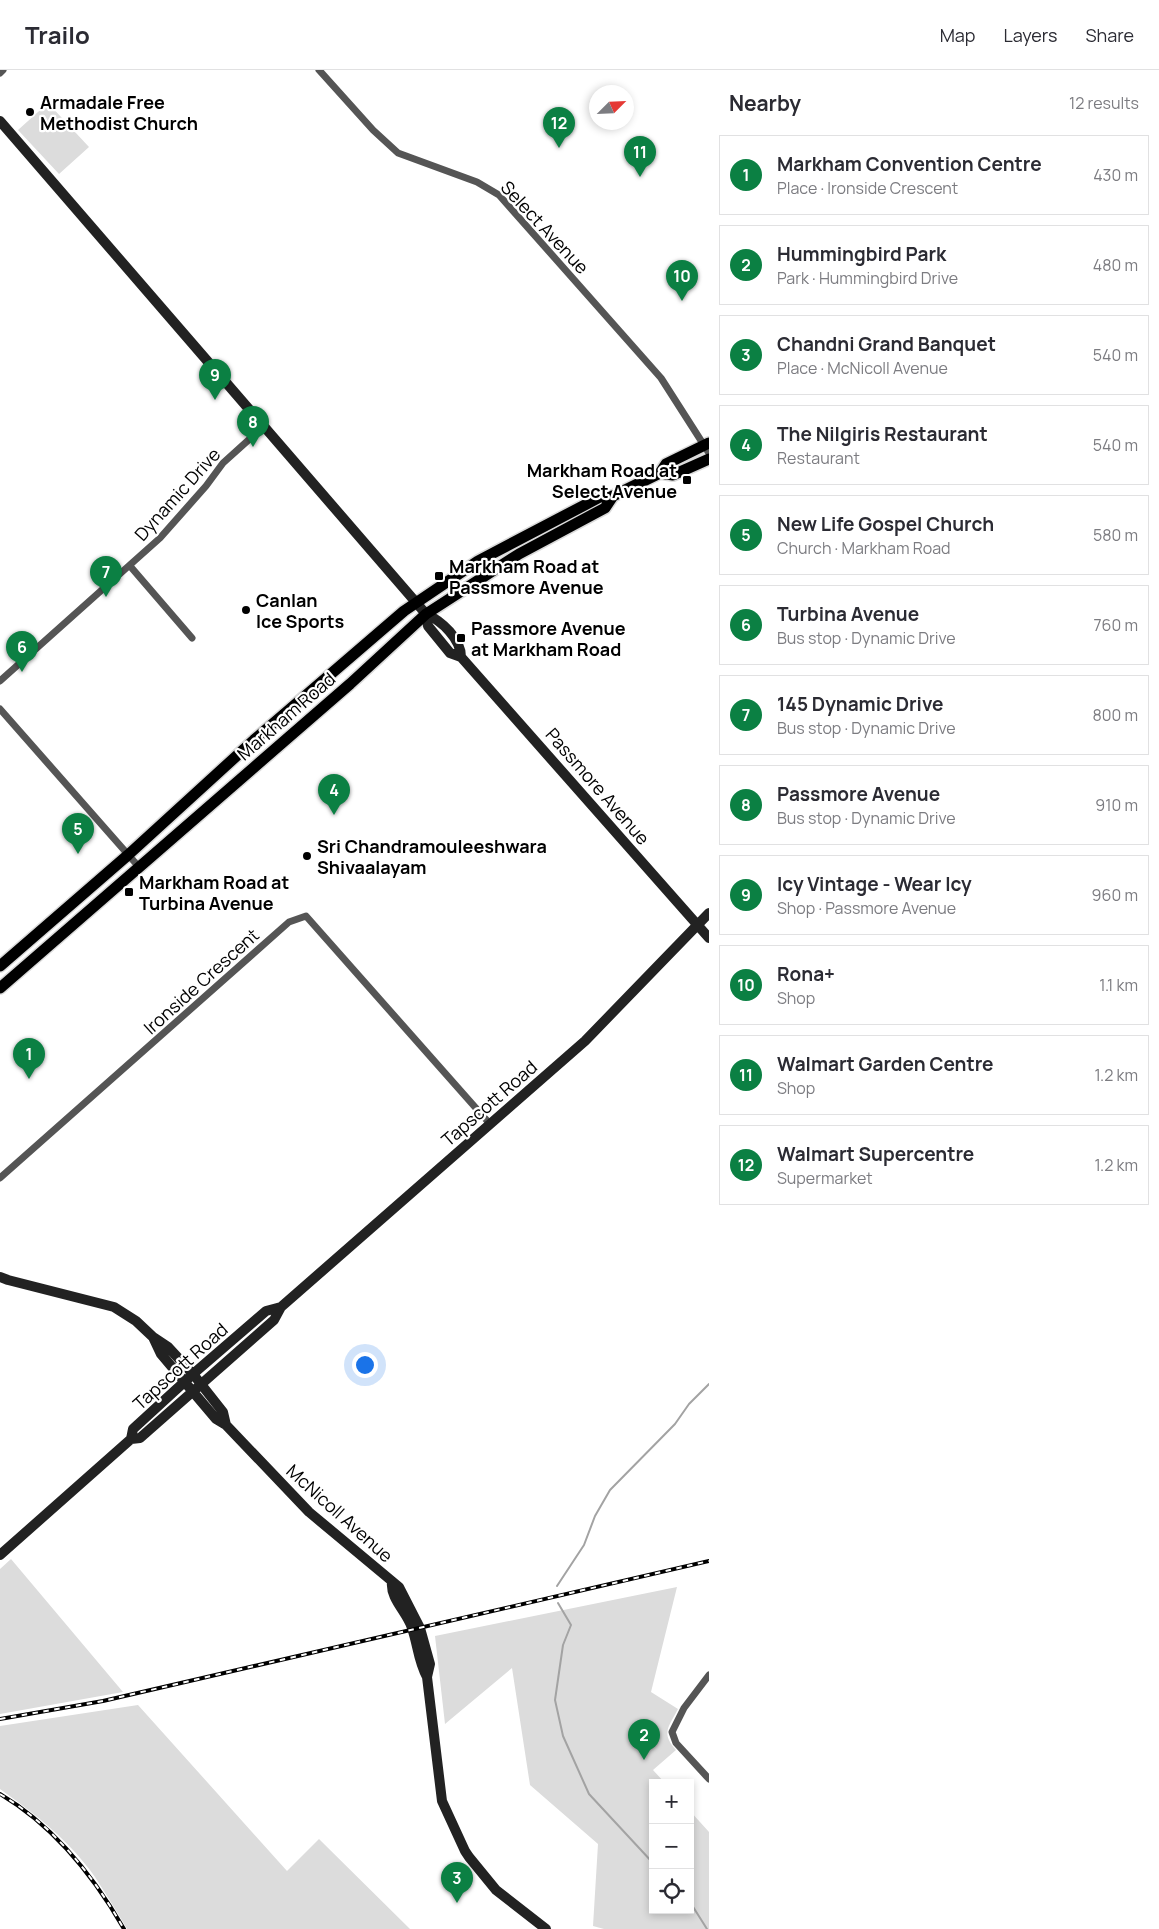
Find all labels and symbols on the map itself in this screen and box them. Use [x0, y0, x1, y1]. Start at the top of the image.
north arrow [589, 85, 634, 130]
place label: Armadale Free Methodist Church [40, 90, 198, 135]
marker: Armadale Free Methodist Church [24, 106, 36, 118]
pin: 12 [543, 107, 575, 148]
pin: 11 [624, 136, 656, 177]
street label: Select Avenue [496, 175, 594, 279]
pin: 10 [666, 260, 698, 301]
pin: 9 [199, 359, 231, 400]
pin: 8 [237, 406, 269, 447]
street label: Dynamic Drive [129, 442, 225, 546]
place label: Markham Road at Select Avenue [527, 458, 677, 503]
marker: Markham Road at Select Avenue [681, 474, 693, 486]
place label: Markham Road at Passmore Avenue [449, 554, 604, 599]
pin: 7 [90, 556, 122, 597]
marker: Markham Road at Passmore Avenue [433, 570, 445, 582]
place label: Canlan Ice Sports [256, 588, 345, 633]
marker: Canlan Ice Sports [240, 604, 252, 616]
place label: Passmore Avenue at Markham Road [471, 616, 626, 661]
pin: 6 [6, 631, 38, 672]
marker: Passmore Avenue at Markham Road [455, 632, 467, 644]
street label: Markham Road [232, 667, 340, 765]
street label: Passmore Avenue [541, 723, 655, 849]
pin: 4 [318, 774, 350, 815]
pin: 5 [62, 813, 94, 854]
place label: Sri Chandramouleeshwara Shivaalayam [317, 834, 547, 879]
marker: Sri Chandramouleeshwara Shivaalayam [301, 850, 313, 862]
place label: Markham Road at Turbina Avenue [139, 870, 289, 915]
marker: Markham Road at Turbina Avenue [123, 886, 135, 898]
street label: Ironside Crescent [138, 923, 264, 1039]
pin: 1 [13, 1038, 45, 1079]
street label: Tapscott Road [436, 1055, 542, 1151]
street label: Tapscott Road [128, 1317, 232, 1415]
your location [352, 1352, 378, 1378]
street label: McNicoll Avenue [282, 1459, 398, 1567]
pin: 2 [628, 1719, 660, 1760]
pin: 3 [441, 1862, 473, 1903]

